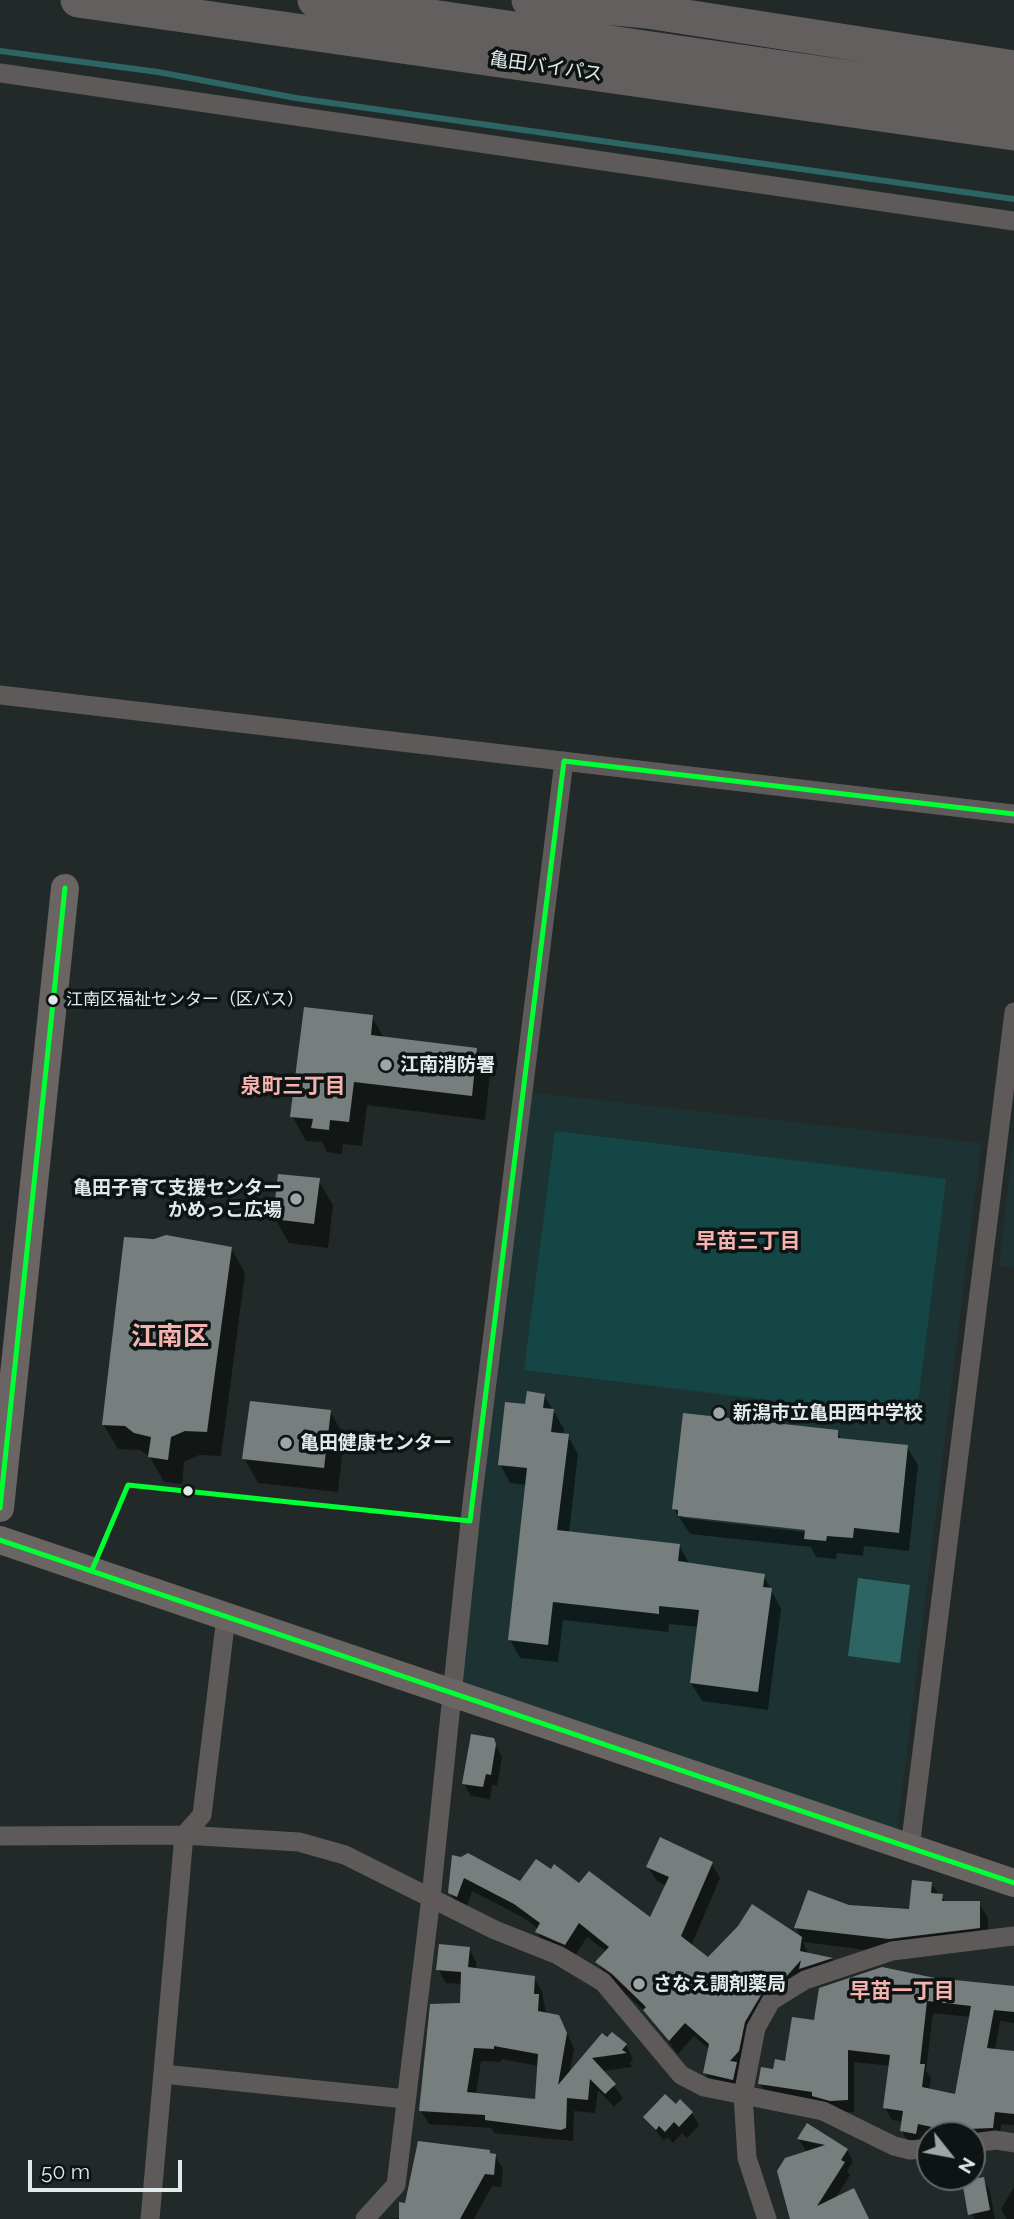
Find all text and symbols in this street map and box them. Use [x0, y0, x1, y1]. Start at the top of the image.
street label: 亀田バイパス [488, 48, 604, 86]
place label: 江南区福祉センター（区バス） [66, 990, 304, 1010]
marker: 江南区福祉センター（区バス） [46, 993, 60, 1007]
place label: 江南消防署 [400, 1054, 495, 1076]
marker: 江南消防署 [378, 1057, 394, 1073]
district label: 泉町三丁目 [241, 1074, 345, 1100]
place label: 亀田子育て支援センター かめっこ広場 [73, 1177, 282, 1221]
marker: 亀田子育て支援センター かめっこ広場 [288, 1191, 304, 1207]
district label: 早苗三丁目 [696, 1229, 800, 1255]
district label: 江南区 [131, 1321, 209, 1353]
place label: 新潟市立亀田西中学校 [733, 1402, 923, 1424]
marker: 新潟市立亀田西中学校 [711, 1405, 727, 1421]
place label: 亀田健康センター [300, 1432, 452, 1454]
marker: 亀田健康センター [278, 1435, 294, 1451]
unlabelled marker [181, 1484, 195, 1498]
place label: さなえ調剤薬局 [653, 1973, 786, 1995]
marker: さなえ調剤薬局 [631, 1976, 647, 1992]
district label: 早苗一丁目 [850, 1979, 954, 2005]
north arrow [916, 2121, 986, 2191]
scale bar [32, 2146, 186, 2190]
text: N [954, 2154, 980, 2178]
text: 50 m [41, 2159, 90, 2184]

